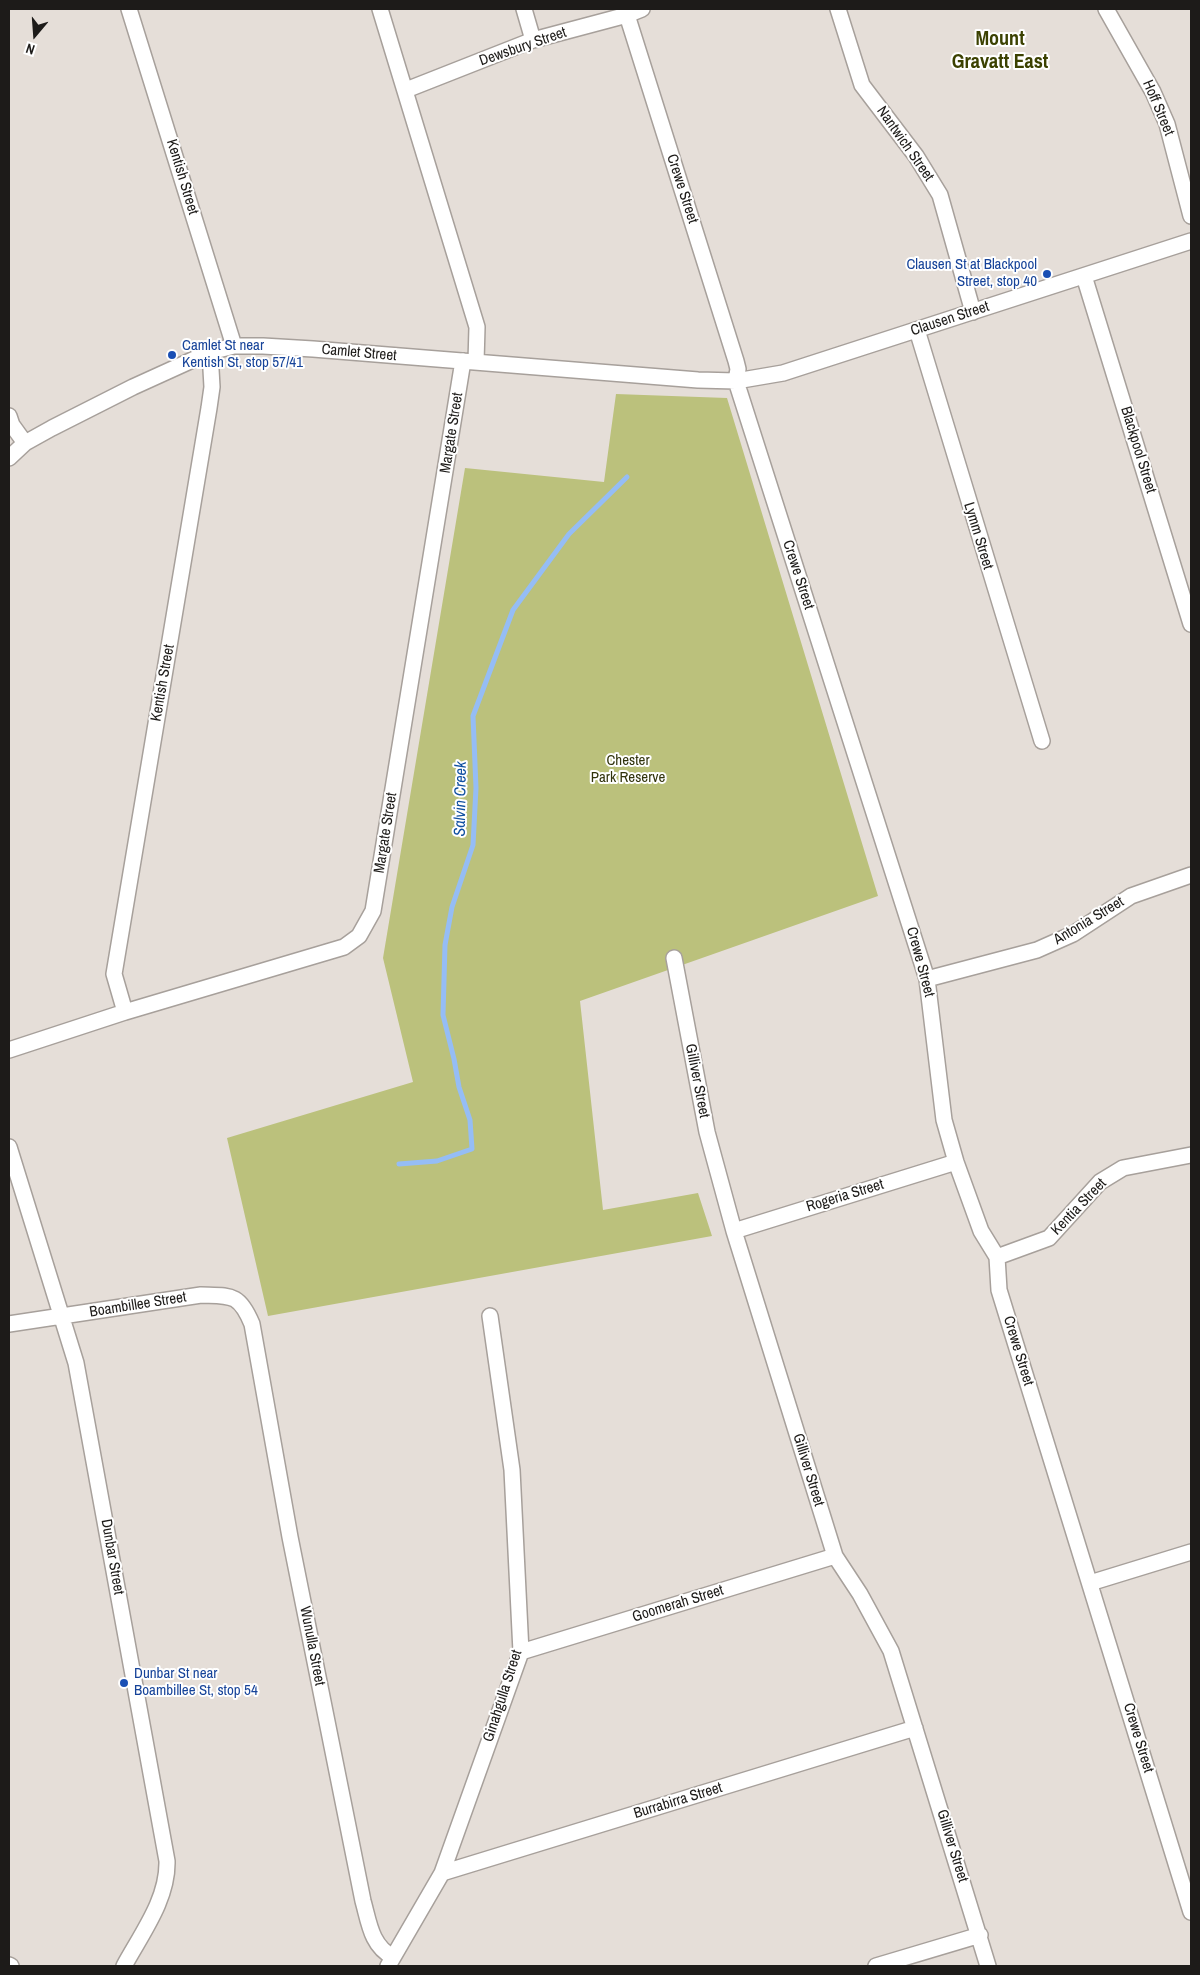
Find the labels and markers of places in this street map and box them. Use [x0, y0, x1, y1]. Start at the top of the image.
place label: Clausen St at Blackpool Street, stop 40 [906, 256, 1037, 291]
marker: Clausen St at Blackpool Street, stop 40 [1041, 268, 1053, 280]
place label: Camlet St near Kentish St, stop 57/41 [182, 337, 303, 372]
marker: Camlet St near Kentish St, stop 57/41 [166, 349, 178, 361]
place label: Dunbar St near Boambillee St, stop 54 [134, 1665, 258, 1700]
marker: Dunbar St near Boambillee St, stop 54 [118, 1677, 130, 1689]

